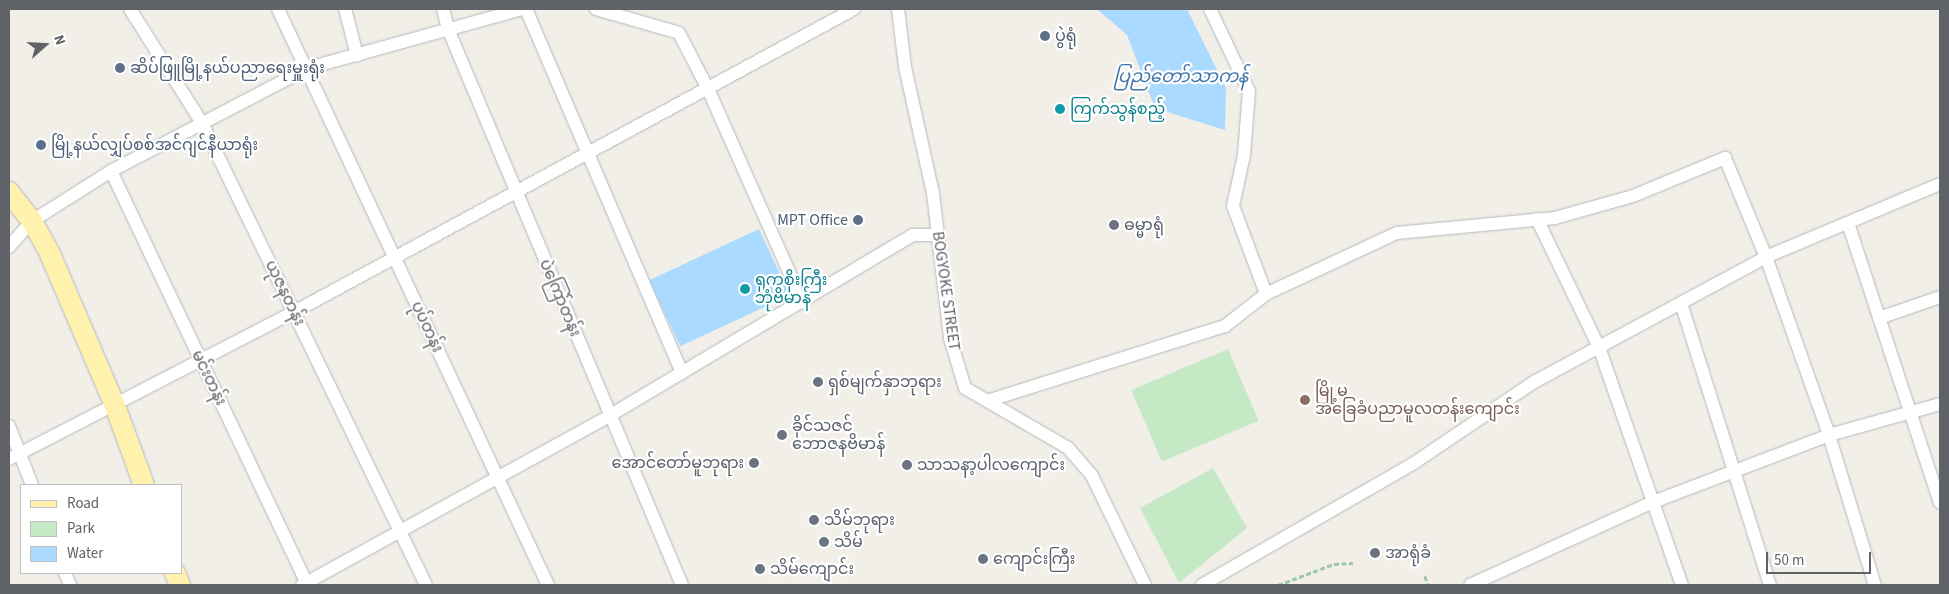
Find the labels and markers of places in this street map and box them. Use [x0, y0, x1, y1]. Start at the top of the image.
place label: ပွဲရုံ [1055, 26, 1077, 46]
marker: ပွဲရုံ [1039, 30, 1051, 42]
place label: ဆိပ်ဖြူမြို့နယ်ပညာရေးမှူးရုံး [130, 58, 325, 78]
marker: ဆိပ်ဖြူမြို့နယ်ပညာရေးမှူးရုံး [114, 62, 126, 74]
place label: ကြက်သွန်စည့် [1070, 99, 1165, 119]
marker: ကြက်သွန်စည့် [1054, 103, 1066, 115]
place label: မြို့နယ်လျှပ်စစ်အင်ဂျင်နီယာရုံး [51, 135, 258, 155]
marker: မြို့နယ်လျှပ်စစ်အင်ဂျင်နီယာရုံး [35, 139, 47, 151]
place label: MPT Office [777, 210, 848, 230]
marker: MPT Office [852, 214, 864, 226]
place label: ဓမ္မာရုံ [1124, 215, 1164, 235]
marker: ဓမ္မာရုံ [1108, 219, 1120, 231]
place label: ရုက္ခစိုးကြီး ဘုံဗိမာန် [755, 270, 827, 308]
marker: ရုက္ခစိုးကြီး ဘုံဗိမာန် [739, 283, 751, 295]
place label: ရှစ်မျက်နှာဘုရား [828, 372, 942, 392]
marker: ရှစ်မျက်နှာဘုရား [812, 376, 824, 388]
place label: မြို့မ အခြေခံပညာမူလတန်းကျောင်း [1315, 381, 1520, 419]
marker: မြို့မ အခြေခံပညာမူလတန်းကျောင်း [1299, 394, 1311, 406]
place label: ခိုင်သဇင် ဘောဇနဗိမာန် [792, 416, 885, 454]
marker: ခိုင်သဇင် ဘောဇနဗိမာန် [776, 429, 788, 441]
place label: အောင်တော်မူဘုရား [612, 453, 744, 473]
place label: သာသနာ့ပါလကျောင်း [917, 455, 1065, 475]
marker: အောင်တော်မူဘုရား [748, 457, 760, 469]
marker: သာသနာ့ပါလကျောင်း [901, 459, 913, 471]
place label: သိမ်ဘုရား [824, 510, 895, 530]
marker: သိမ်ဘုရား [808, 514, 820, 526]
place label: သိမ် [834, 532, 863, 552]
marker: သိမ် [818, 536, 830, 548]
place label: အာရုံခံ [1385, 543, 1431, 563]
marker: အာရုံခံ [1369, 547, 1381, 559]
place label: ကျောင်းကြီး [993, 549, 1075, 569]
marker: ကျောင်းကြီး [977, 553, 989, 565]
place label: သိမ်ကျောင်း [770, 559, 854, 579]
marker: သိမ်ကျောင်း [754, 563, 766, 575]

